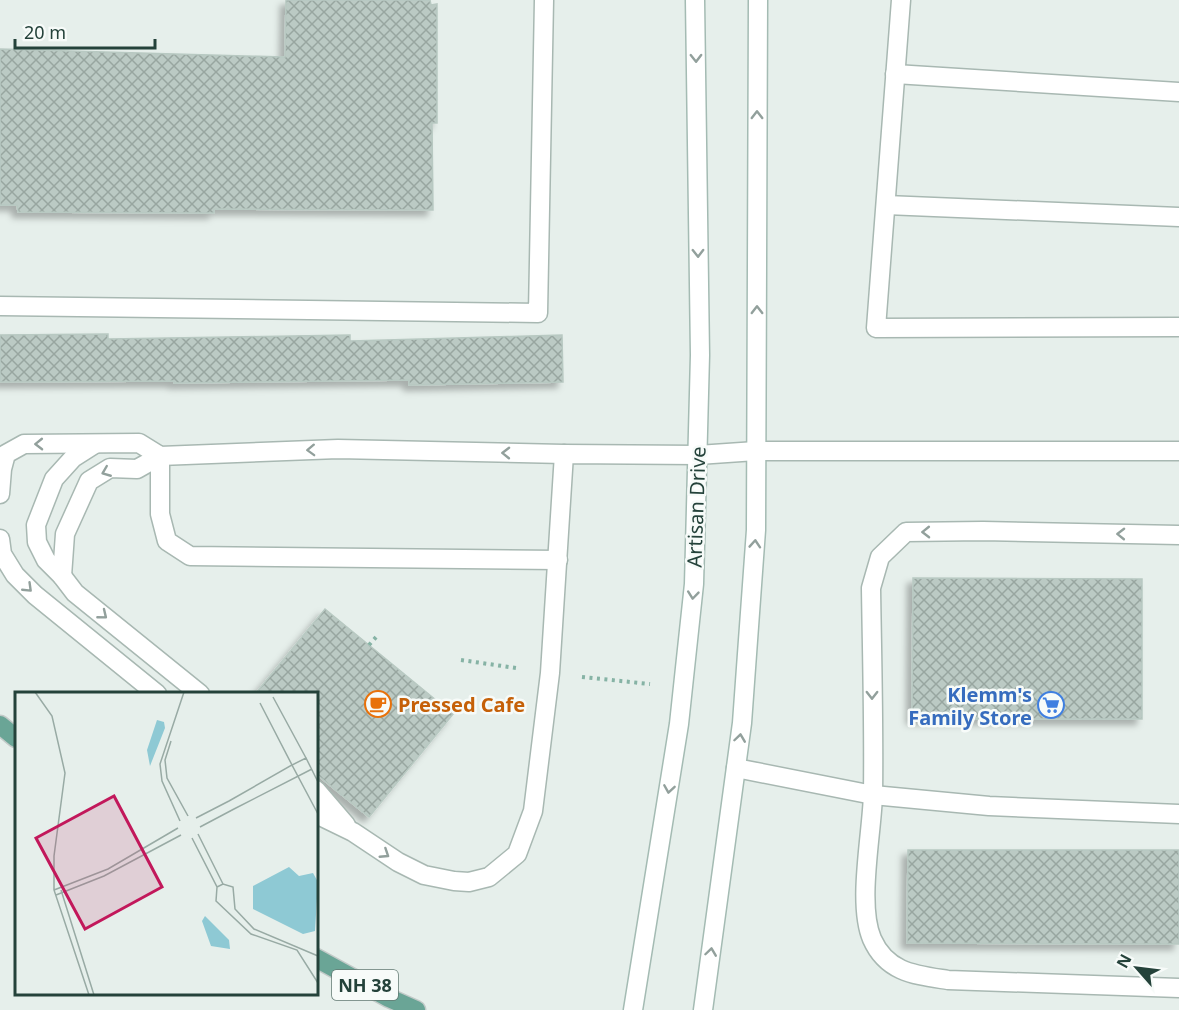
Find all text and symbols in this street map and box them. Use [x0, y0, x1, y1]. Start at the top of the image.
scale bar [15, 12, 154, 50]
text: 20 m [24, 20, 66, 44]
one-way arrow [690, 54, 702, 63]
one-way arrow [751, 111, 763, 120]
one-way arrow [692, 249, 704, 258]
one-way arrow [751, 306, 763, 315]
one-way arrow [34, 438, 43, 450]
one-way arrow [306, 444, 315, 457]
street label: Artisan Drive [680, 446, 712, 568]
one-way arrow [501, 447, 510, 459]
one-way arrow [101, 465, 112, 477]
one-way arrow [921, 526, 930, 538]
one-way arrow [1116, 528, 1125, 540]
one-way arrow [748, 539, 761, 548]
one-way arrow [21, 580, 32, 591]
one-way arrow [687, 591, 700, 600]
one-way arrow [96, 608, 107, 619]
place label: Klemm's Family Store [908, 681, 1032, 731]
cafe icon: Pressed Cafe [363, 689, 393, 719]
supermarket icon: Klemm's Family Store [1036, 690, 1066, 720]
place label: Pressed Cafe [398, 691, 525, 718]
one-way arrow [866, 691, 878, 700]
inset map [15, 692, 318, 995]
one-way arrow [733, 733, 745, 743]
one-way arrow [663, 783, 676, 793]
one-way arrow [378, 847, 389, 858]
north arrow [1107, 938, 1167, 998]
one-way arrow [704, 947, 716, 957]
text: N [1111, 950, 1137, 972]
road number: NH 38 [332, 970, 398, 1000]

